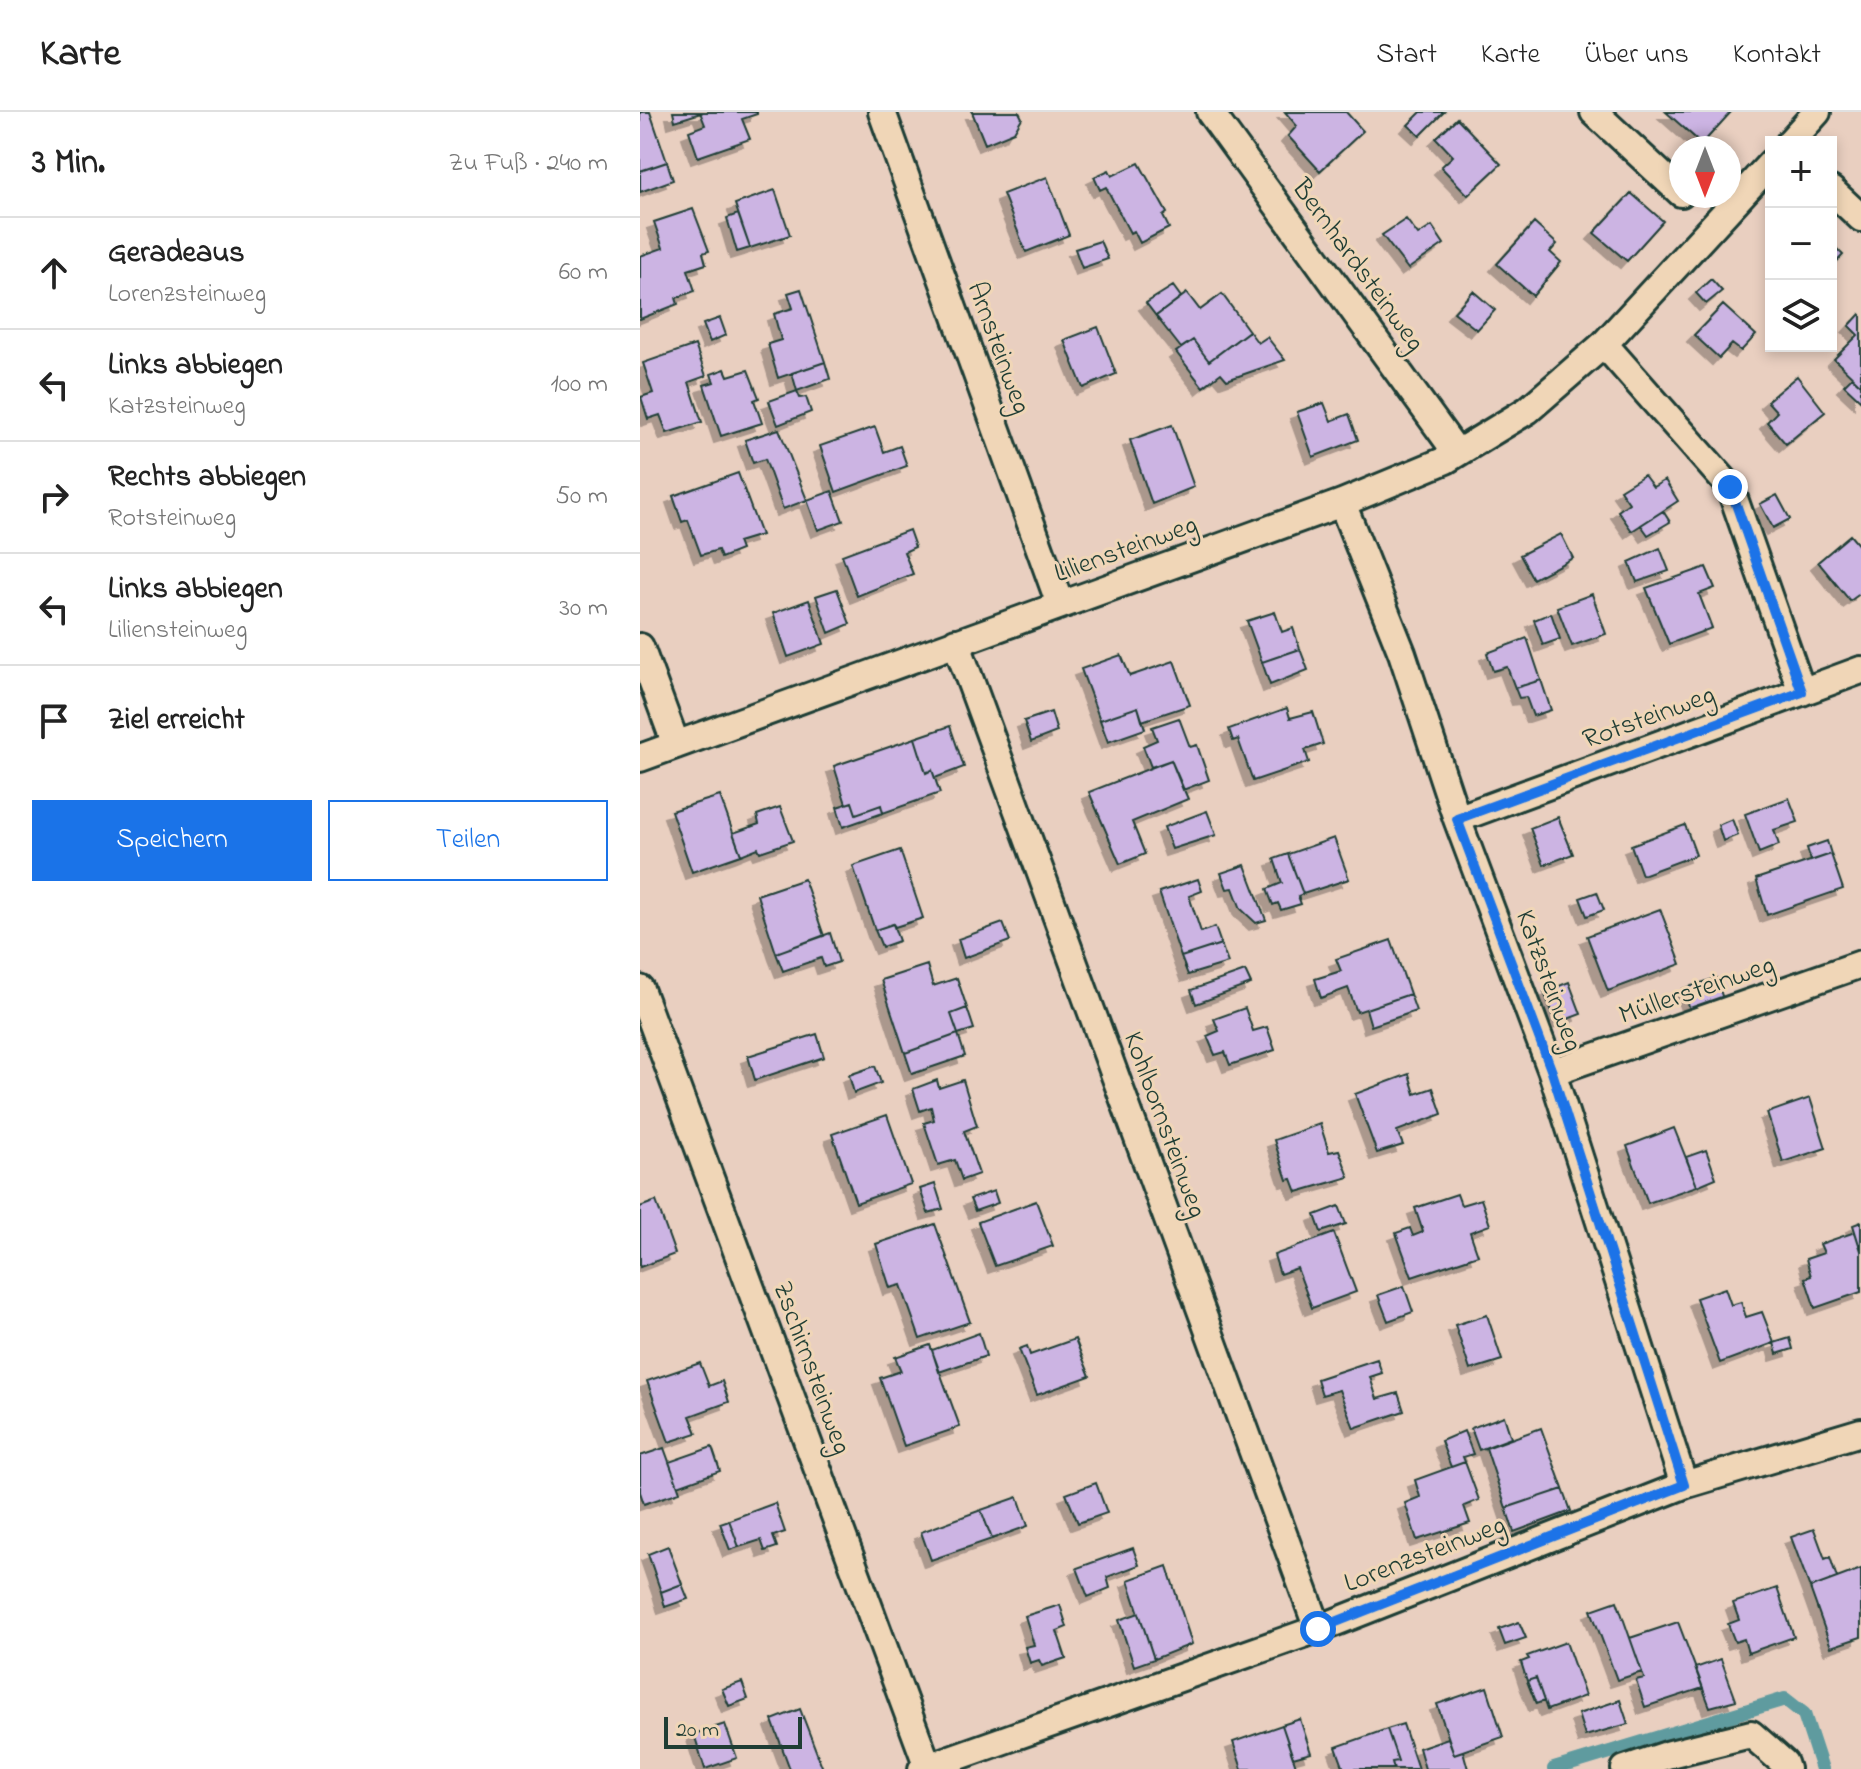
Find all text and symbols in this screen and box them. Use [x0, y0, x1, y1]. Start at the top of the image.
text: Karte [40, 27, 121, 83]
text: Start [1376, 35, 1437, 76]
text: Karte [1481, 35, 1540, 76]
text: Über uns [1584, 35, 1689, 76]
text: Kontakt [1733, 35, 1821, 76]
north arrow [1669, 136, 1741, 208]
map controls [1765, 136, 1837, 352]
button: + [1765, 136, 1837, 208]
text: 3 Min. [32, 139, 105, 189]
text: Zu Fuß · 240 m [448, 145, 608, 183]
street label: Bernhardsteinweg [1280, 170, 1434, 361]
button: − [1765, 208, 1837, 280]
text: Geradeaus [108, 232, 245, 276]
icon: ahead [32, 251, 76, 295]
text: 60 m [559, 254, 608, 292]
text: Lorenzsteinweg [108, 276, 266, 314]
street label: Arnsteinweg [955, 276, 1041, 420]
button: layers [1765, 280, 1837, 352]
text: Links abbiegen [108, 344, 283, 388]
icon: left [32, 363, 76, 407]
text: 100 m [551, 366, 608, 404]
text: Katzsteinweg [108, 388, 246, 426]
text: Rechts abbiegen [108, 456, 306, 500]
route end [1712, 469, 1748, 505]
icon: right [32, 475, 76, 519]
text: 50 m [555, 478, 608, 516]
text: Rotsteinweg [108, 500, 236, 538]
street label: Liliensteinweg [1049, 505, 1204, 595]
text: Links abbiegen [108, 568, 283, 612]
icon: left [32, 587, 76, 631]
text: 30 m [559, 590, 608, 628]
text: Liliensteinweg [108, 612, 247, 650]
street label: Rotsteinweg [1577, 675, 1721, 761]
icon: arrive [32, 699, 76, 743]
text: Ziel erreicht [108, 699, 245, 743]
button: Speichern [32, 800, 312, 881]
button: Teilen [328, 800, 608, 881]
street label: Katzsteinweg [1503, 904, 1592, 1058]
street label: Müllersteinweg [1614, 946, 1780, 1037]
street label: Kohlbornsteinweg [1111, 1026, 1216, 1224]
street label: Zschirnsteinweg [760, 1276, 861, 1461]
street label: Lorenzsteinweg [1338, 1506, 1512, 1605]
route start [1300, 1611, 1336, 1647]
scale bar [664, 1713, 802, 1749]
text: 20 m [676, 1715, 719, 1747]

